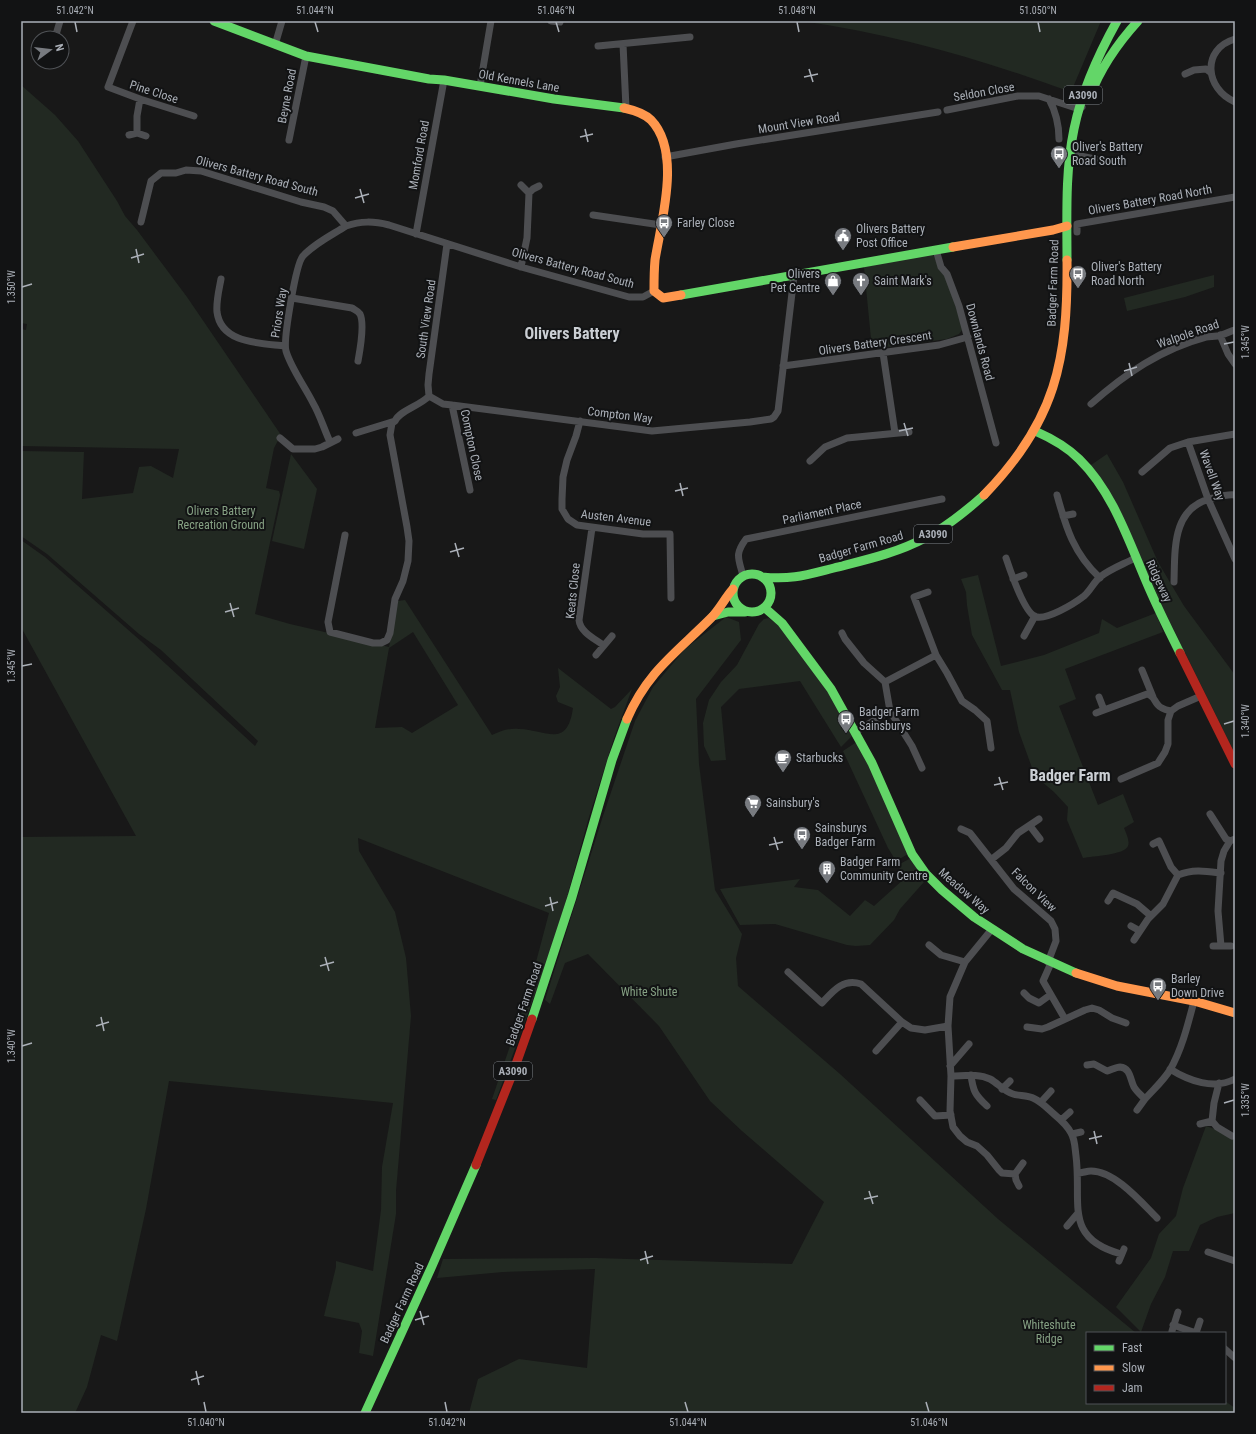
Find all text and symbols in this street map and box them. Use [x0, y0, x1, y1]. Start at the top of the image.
text: 51.042°N [56, 5, 94, 16]
text: 51.044°N [296, 5, 334, 16]
text: 51.046°N [537, 5, 575, 16]
text: 51.048°N [778, 5, 816, 16]
text: 51.050°N [1019, 5, 1057, 16]
north arrow [30, 30, 70, 70]
text: N [52, 43, 66, 53]
street label: Beyne Road [275, 67, 299, 125]
street label: Old Kennels Lane [477, 67, 561, 95]
street label: Pine Close [128, 78, 180, 107]
street label: Seldon Close [952, 80, 1016, 104]
road number: A3090 [1064, 86, 1102, 104]
street label: Mount View Road [757, 110, 841, 136]
street label: Momford Road [406, 119, 432, 191]
place label: Oliver's Battery Road South [1072, 140, 1143, 168]
bus stop icon: Oliver's Battery Road South [1049, 144, 1069, 169]
street label: Olivers Battery Road South [194, 153, 320, 199]
street label: Olivers Battery Road North [1087, 182, 1213, 218]
bus stop icon: Farley Close [654, 213, 674, 238]
place label: Farley Close [677, 216, 735, 230]
place label: Olivers Battery Post Office [856, 222, 925, 250]
public building icon: Olivers Battery Post Office [833, 226, 853, 251]
street label: Badger Farm Road [1044, 239, 1062, 327]
street label: Olivers Battery Road South [510, 245, 636, 291]
place label: Oliver's Battery Road North [1091, 260, 1162, 288]
bus stop icon: Oliver's Battery Road North [1068, 264, 1088, 289]
place label: Olivers Pet Centre [771, 267, 820, 295]
text: 1.350°W [6, 270, 17, 304]
shop icon: Olivers Pet Centre [823, 271, 843, 296]
church icon: Saint Mark's [851, 271, 871, 296]
place label: Saint Mark's [874, 274, 932, 288]
street label: South View Road [414, 278, 438, 360]
street label: Priors Way [268, 287, 290, 339]
street label: Downlands Road [963, 302, 997, 382]
street label: Walpole Road [1155, 317, 1221, 351]
district label: Olivers Battery [524, 324, 620, 343]
text: 1.345°W [1240, 325, 1251, 359]
street label: Olivers Battery Crescent [818, 328, 933, 358]
street label: Compton Way [587, 404, 653, 426]
street label: Compton Close [458, 408, 486, 482]
street label: Wavell Way [1196, 448, 1228, 502]
street label: Parliament Place [781, 497, 863, 527]
park label: Olivers Battery Recreation Ground [177, 504, 265, 532]
street label: Austen Avenue [580, 507, 652, 529]
road number: A3090 [914, 525, 952, 543]
street label: Badger Farm Road [817, 528, 905, 566]
street label: Ridgeway [1143, 558, 1175, 604]
street label: Keats Close [563, 562, 583, 620]
text: 1.345°W [6, 649, 17, 683]
text: 1.340°W [1240, 704, 1251, 738]
place label: Badger Farm Sainsburys [859, 705, 919, 733]
bus stop icon: Badger Farm Sainsburys [836, 709, 856, 734]
cafe icon: Starbucks [773, 748, 793, 773]
place label: Starbucks [796, 751, 843, 765]
district label: Badger Farm [1029, 766, 1111, 785]
supermarket icon: Sainsbury's [743, 793, 763, 818]
place label: Sainsbury's [766, 796, 820, 810]
place label: Sainsburys Badger Farm [815, 821, 875, 849]
bus stop icon: Sainsburys Badger Farm [792, 825, 812, 850]
place label: Badger Farm Community Centre [840, 855, 928, 883]
building icon: Badger Farm Community Centre [817, 859, 837, 884]
street label: Meadow Way [936, 865, 992, 917]
street label: Falcon View [1009, 865, 1060, 915]
street label: Badger Farm Road [503, 961, 545, 1047]
place label: Barley Down Drive [1171, 972, 1225, 1000]
bus stop icon: Barley Down Drive [1148, 976, 1168, 1001]
park label: White Shute [621, 985, 678, 999]
text: 1.340°W [6, 1029, 17, 1063]
road number: A3090 [494, 1062, 532, 1080]
text: 1.335°W [1240, 1083, 1251, 1117]
street label: Badger Farm Road [377, 1261, 427, 1345]
park label: Whiteshute Ridge [1022, 1318, 1076, 1346]
legend [1086, 1332, 1226, 1404]
text: Fast [1122, 1341, 1143, 1355]
text: Slow [1122, 1361, 1145, 1375]
text: Jam [1122, 1381, 1143, 1395]
text: 51.040°N [187, 1417, 225, 1428]
text: 51.042°N [428, 1417, 466, 1428]
text: 51.044°N [669, 1417, 707, 1428]
text: 51.046°N [910, 1417, 948, 1428]

